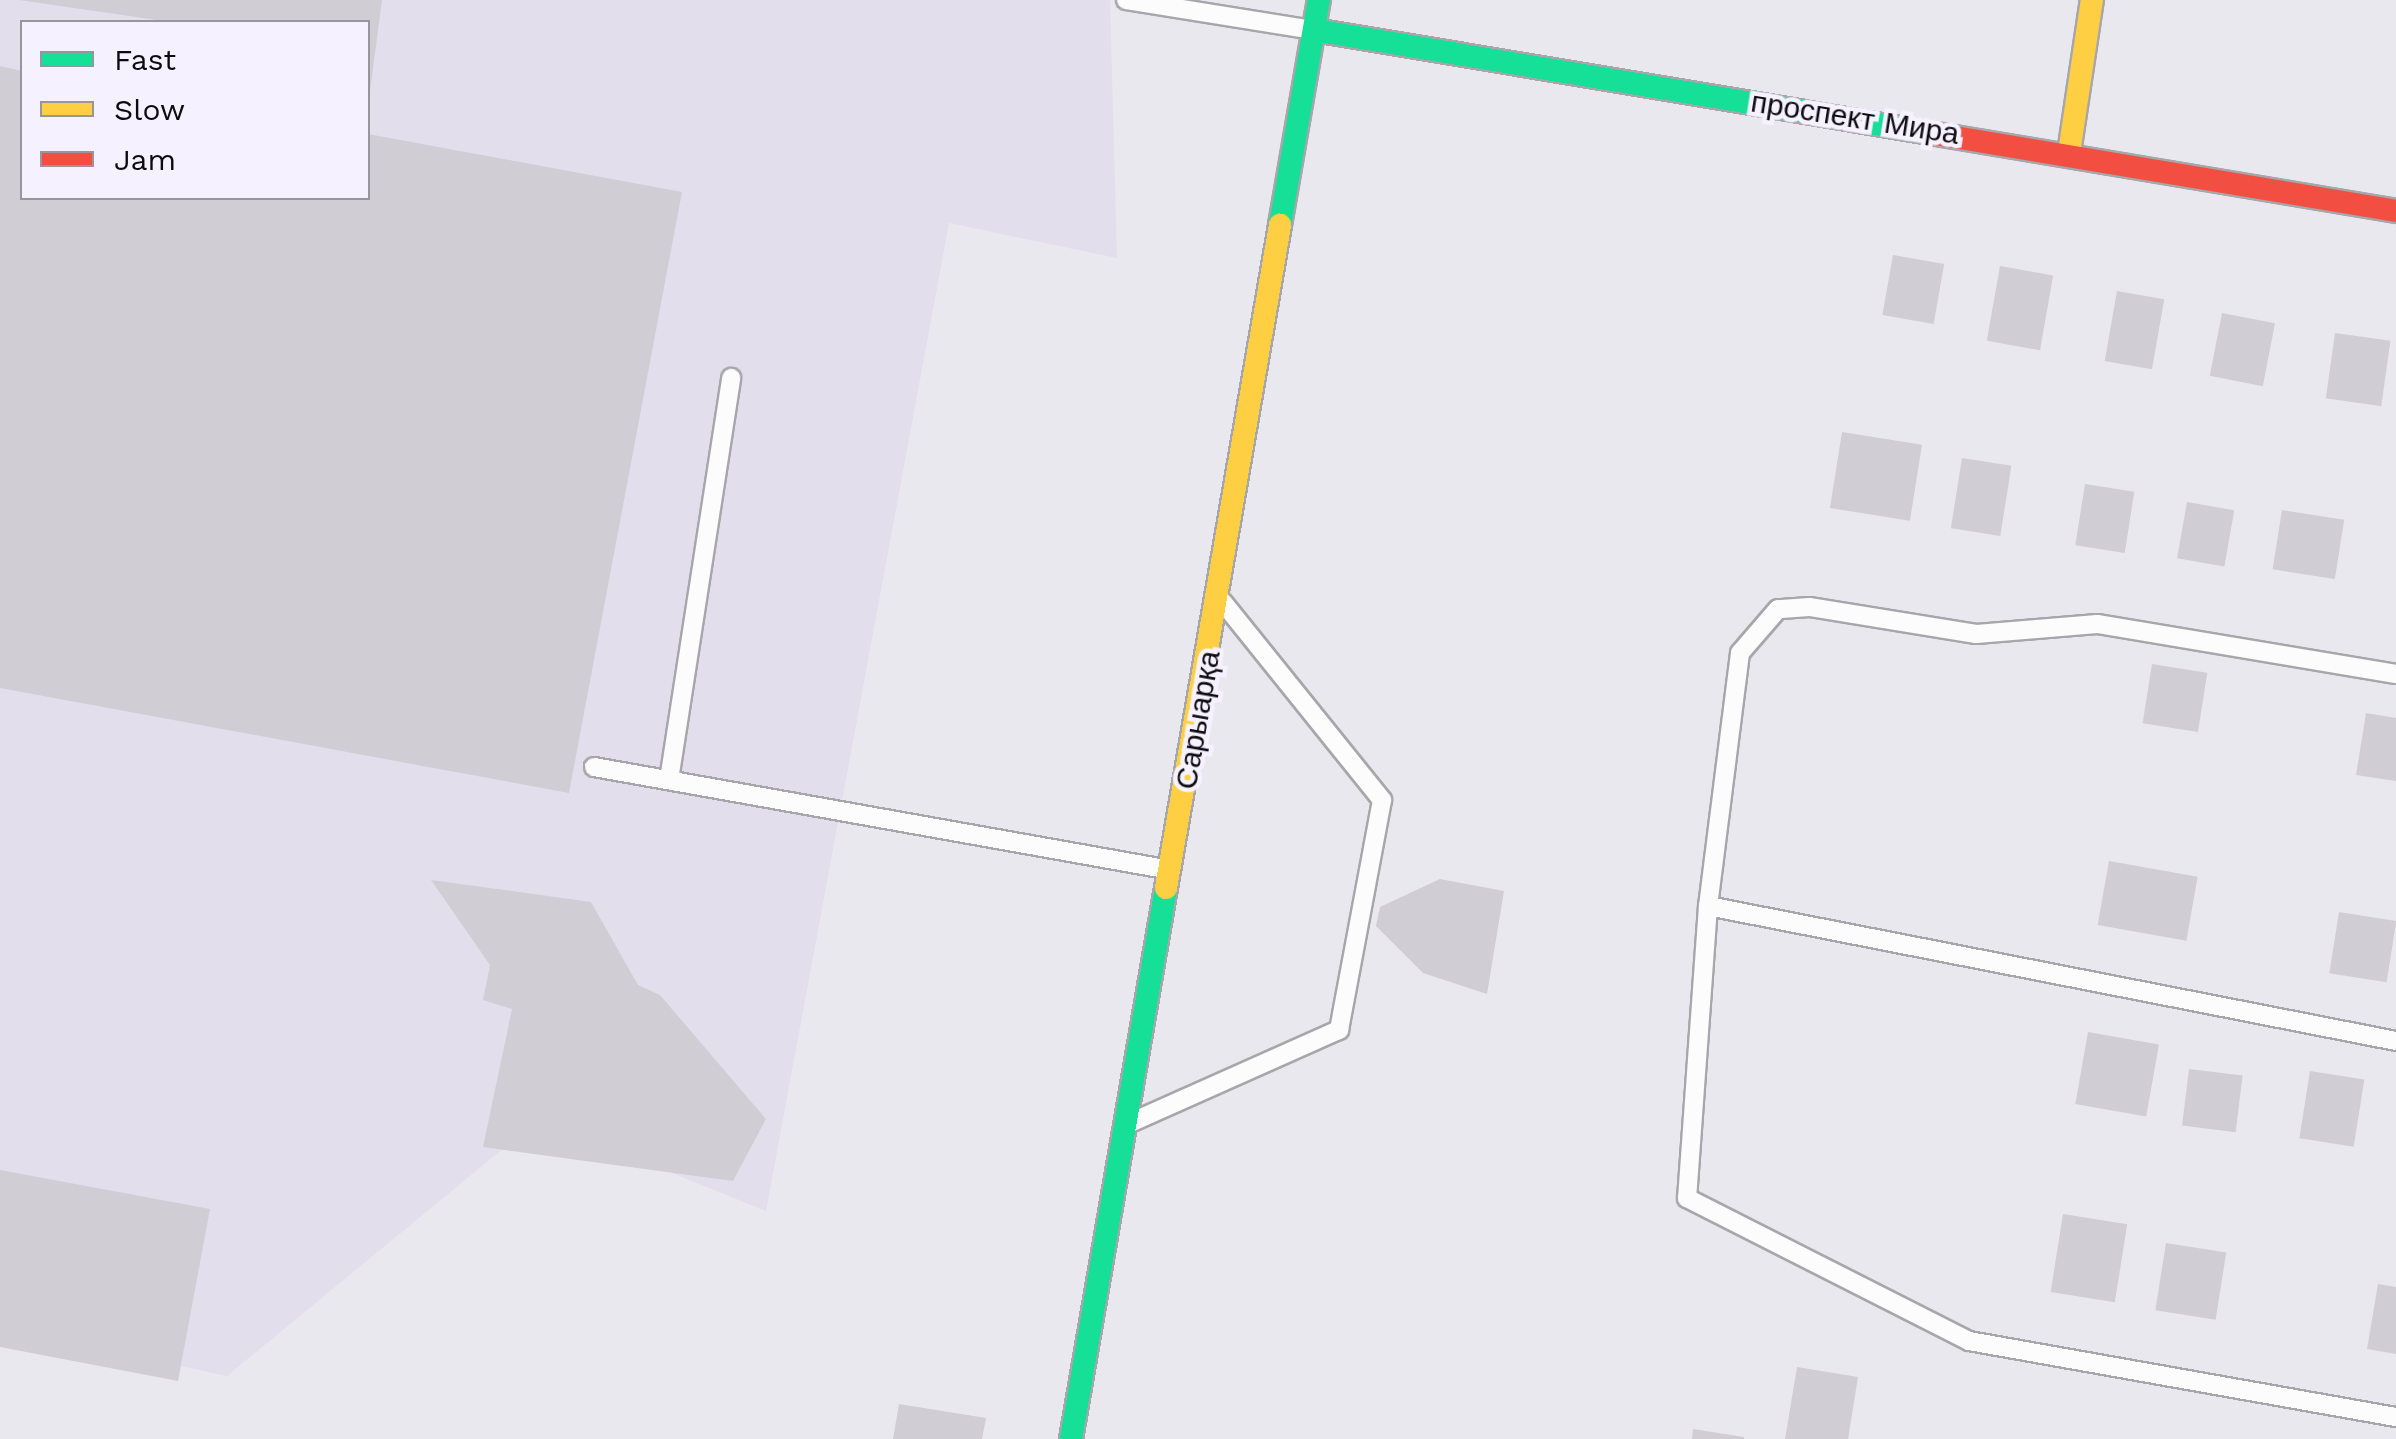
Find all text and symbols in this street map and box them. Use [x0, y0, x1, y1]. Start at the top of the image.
legend [20, 20, 370, 200]
text: Fast [114, 42, 176, 77]
street label: проспект Мира [1748, 84, 1962, 152]
text: Slow [114, 92, 185, 127]
text: Jam [114, 142, 176, 177]
street label: Сарыарқа [1168, 648, 1228, 792]

